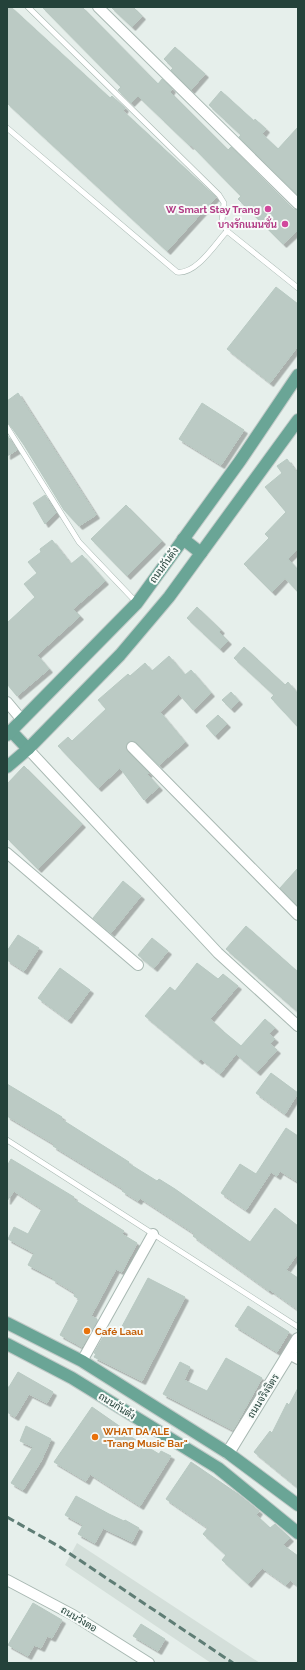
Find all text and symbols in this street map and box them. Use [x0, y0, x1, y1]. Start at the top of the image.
place label: W Smart Stay Trang [166, 204, 260, 215]
marker: W Smart Stay Trang [263, 204, 273, 214]
place label: บางรักแมนชั่น [218, 216, 277, 230]
marker: บางรักแมนชั่น [280, 219, 290, 229]
street label: ถนนกันตัง [147, 544, 181, 585]
marker: Café Laau [82, 1326, 92, 1336]
place label: Café Laau [95, 1326, 143, 1337]
street label: ถนนจริงจิตร [245, 1372, 281, 1420]
street label: ถนนกันตัง [97, 1390, 138, 1422]
place label: WHAT DA ALE "Trang Music Bar" [103, 1426, 188, 1449]
marker: WHAT DA ALE "Trang Music Bar" [90, 1432, 100, 1442]
street label: ถนนวังตอ [59, 1603, 100, 1634]

